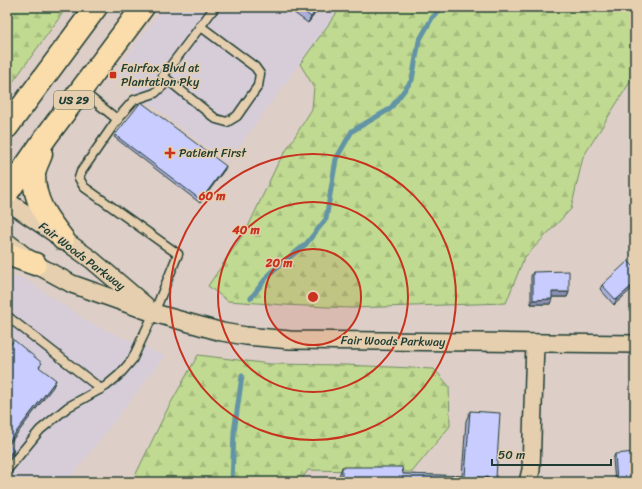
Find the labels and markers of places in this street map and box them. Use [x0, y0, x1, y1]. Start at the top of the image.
place label: Fairfax Blvd at Plantation Pky [121, 57, 200, 93]
marker: Fairfax Blvd at Plantation Pky [108, 70, 118, 80]
place label: Patient First [179, 142, 247, 164]
marker: Patient First [164, 147, 176, 159]
centre of rings [306, 290, 320, 304]

